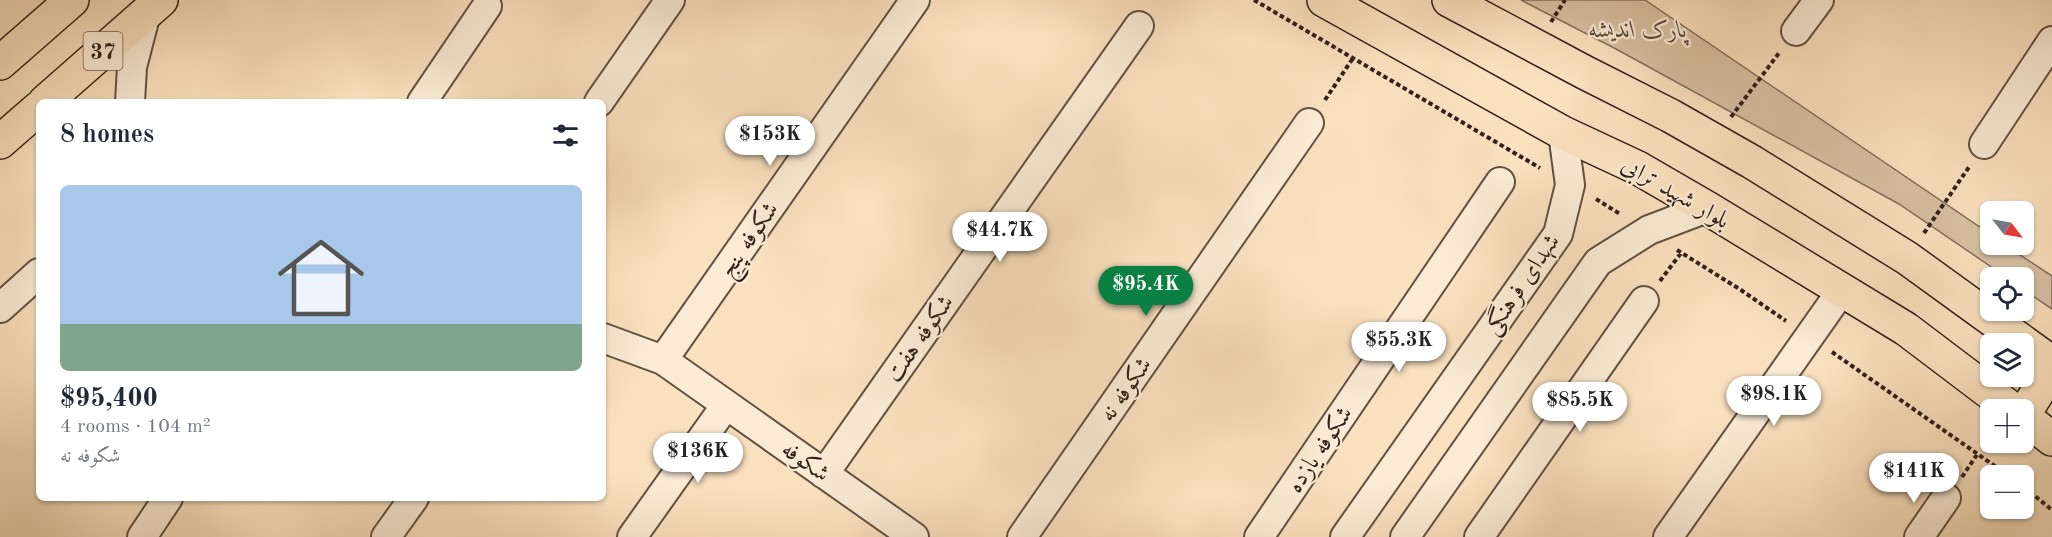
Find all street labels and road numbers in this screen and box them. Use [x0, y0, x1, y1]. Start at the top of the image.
road number: 37 [84, 32, 122, 70]
street label: بلوار شهید ترابی [1615, 153, 1733, 237]
street label: شکوفه پنج [714, 197, 790, 286]
street label: شهدای فرهنگی [1477, 228, 1567, 341]
street label: شکوفه هفت [880, 290, 960, 388]
street label: شکوفه نه [1094, 352, 1158, 427]
street label: شکوفه یازده [1282, 402, 1359, 498]
street label: شکوفه [776, 436, 834, 488]

